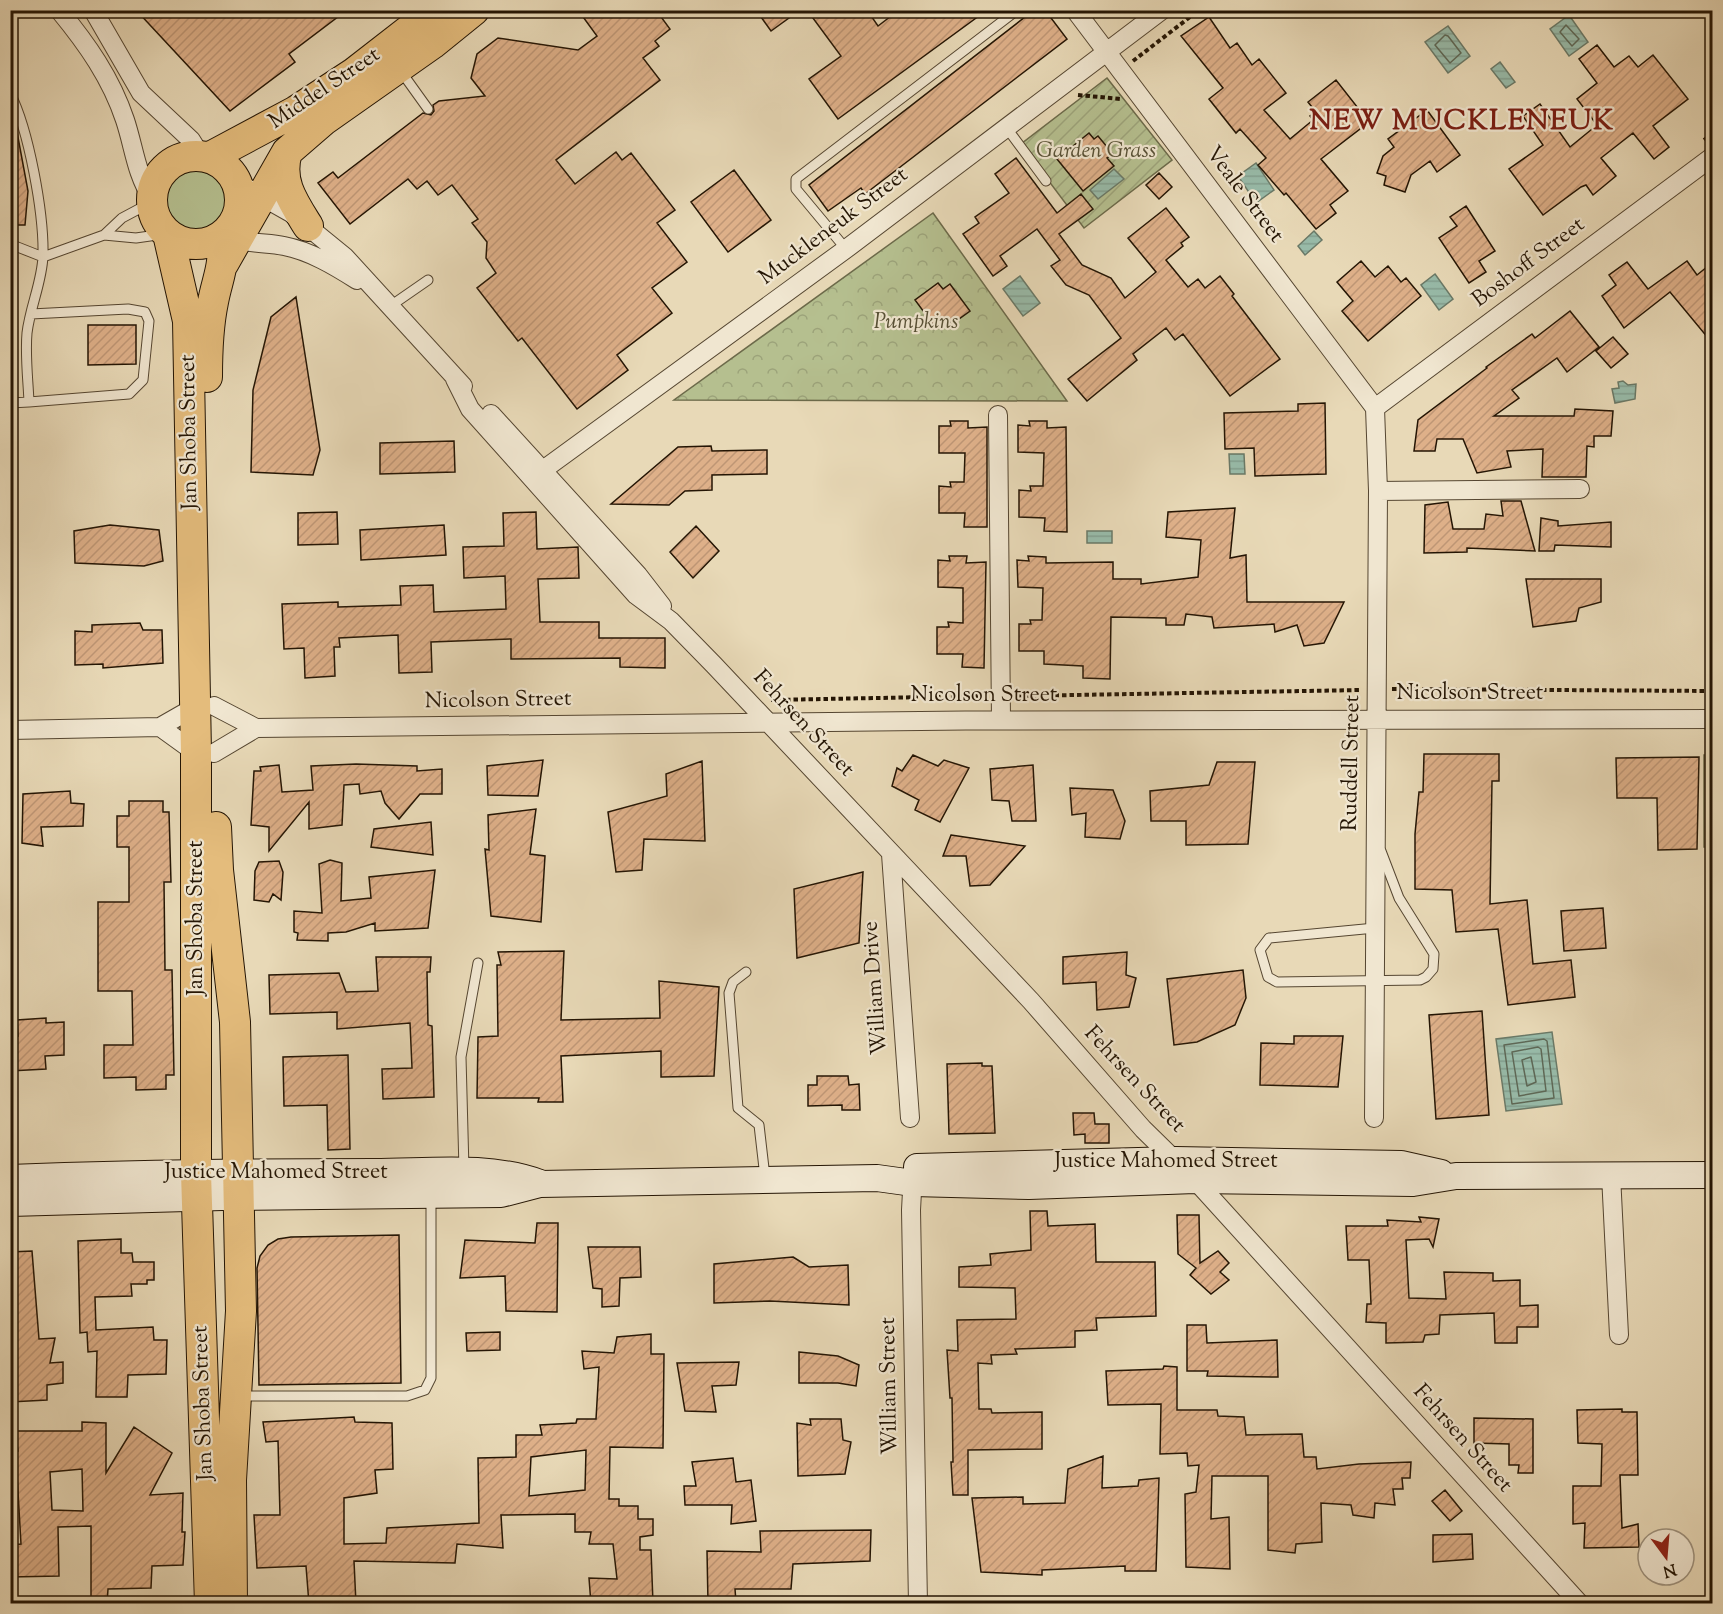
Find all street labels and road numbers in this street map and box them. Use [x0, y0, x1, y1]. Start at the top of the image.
street label: Middel Street [263, 40, 388, 138]
street label: Veale Street [1197, 140, 1291, 250]
street label: Muckleneuk Street [753, 160, 916, 294]
street label: Boshoff Street [1466, 210, 1593, 316]
street label: Jan Shoba Street [173, 354, 207, 511]
street label: Fehrsen Street [745, 663, 862, 785]
street label: Nicolson Street [1397, 678, 1544, 710]
street label: Nicolson Street [911, 680, 1058, 712]
street label: Nicolson Street [424, 684, 572, 718]
street label: Ruddell Street [1335, 694, 1369, 831]
street label: Jan Shoba Street [181, 840, 213, 997]
street label: William Drive [855, 920, 897, 1056]
street label: Fehrsen Street [1076, 1019, 1193, 1141]
street label: Justice Mahomed Street [1053, 1146, 1278, 1178]
street label: Justice Mahomed Street [163, 1157, 388, 1189]
street label: William Street [873, 1316, 907, 1455]
street label: Jan Shoba Street [185, 1324, 223, 1482]
street label: Fehrsen Street [1404, 1378, 1520, 1501]

